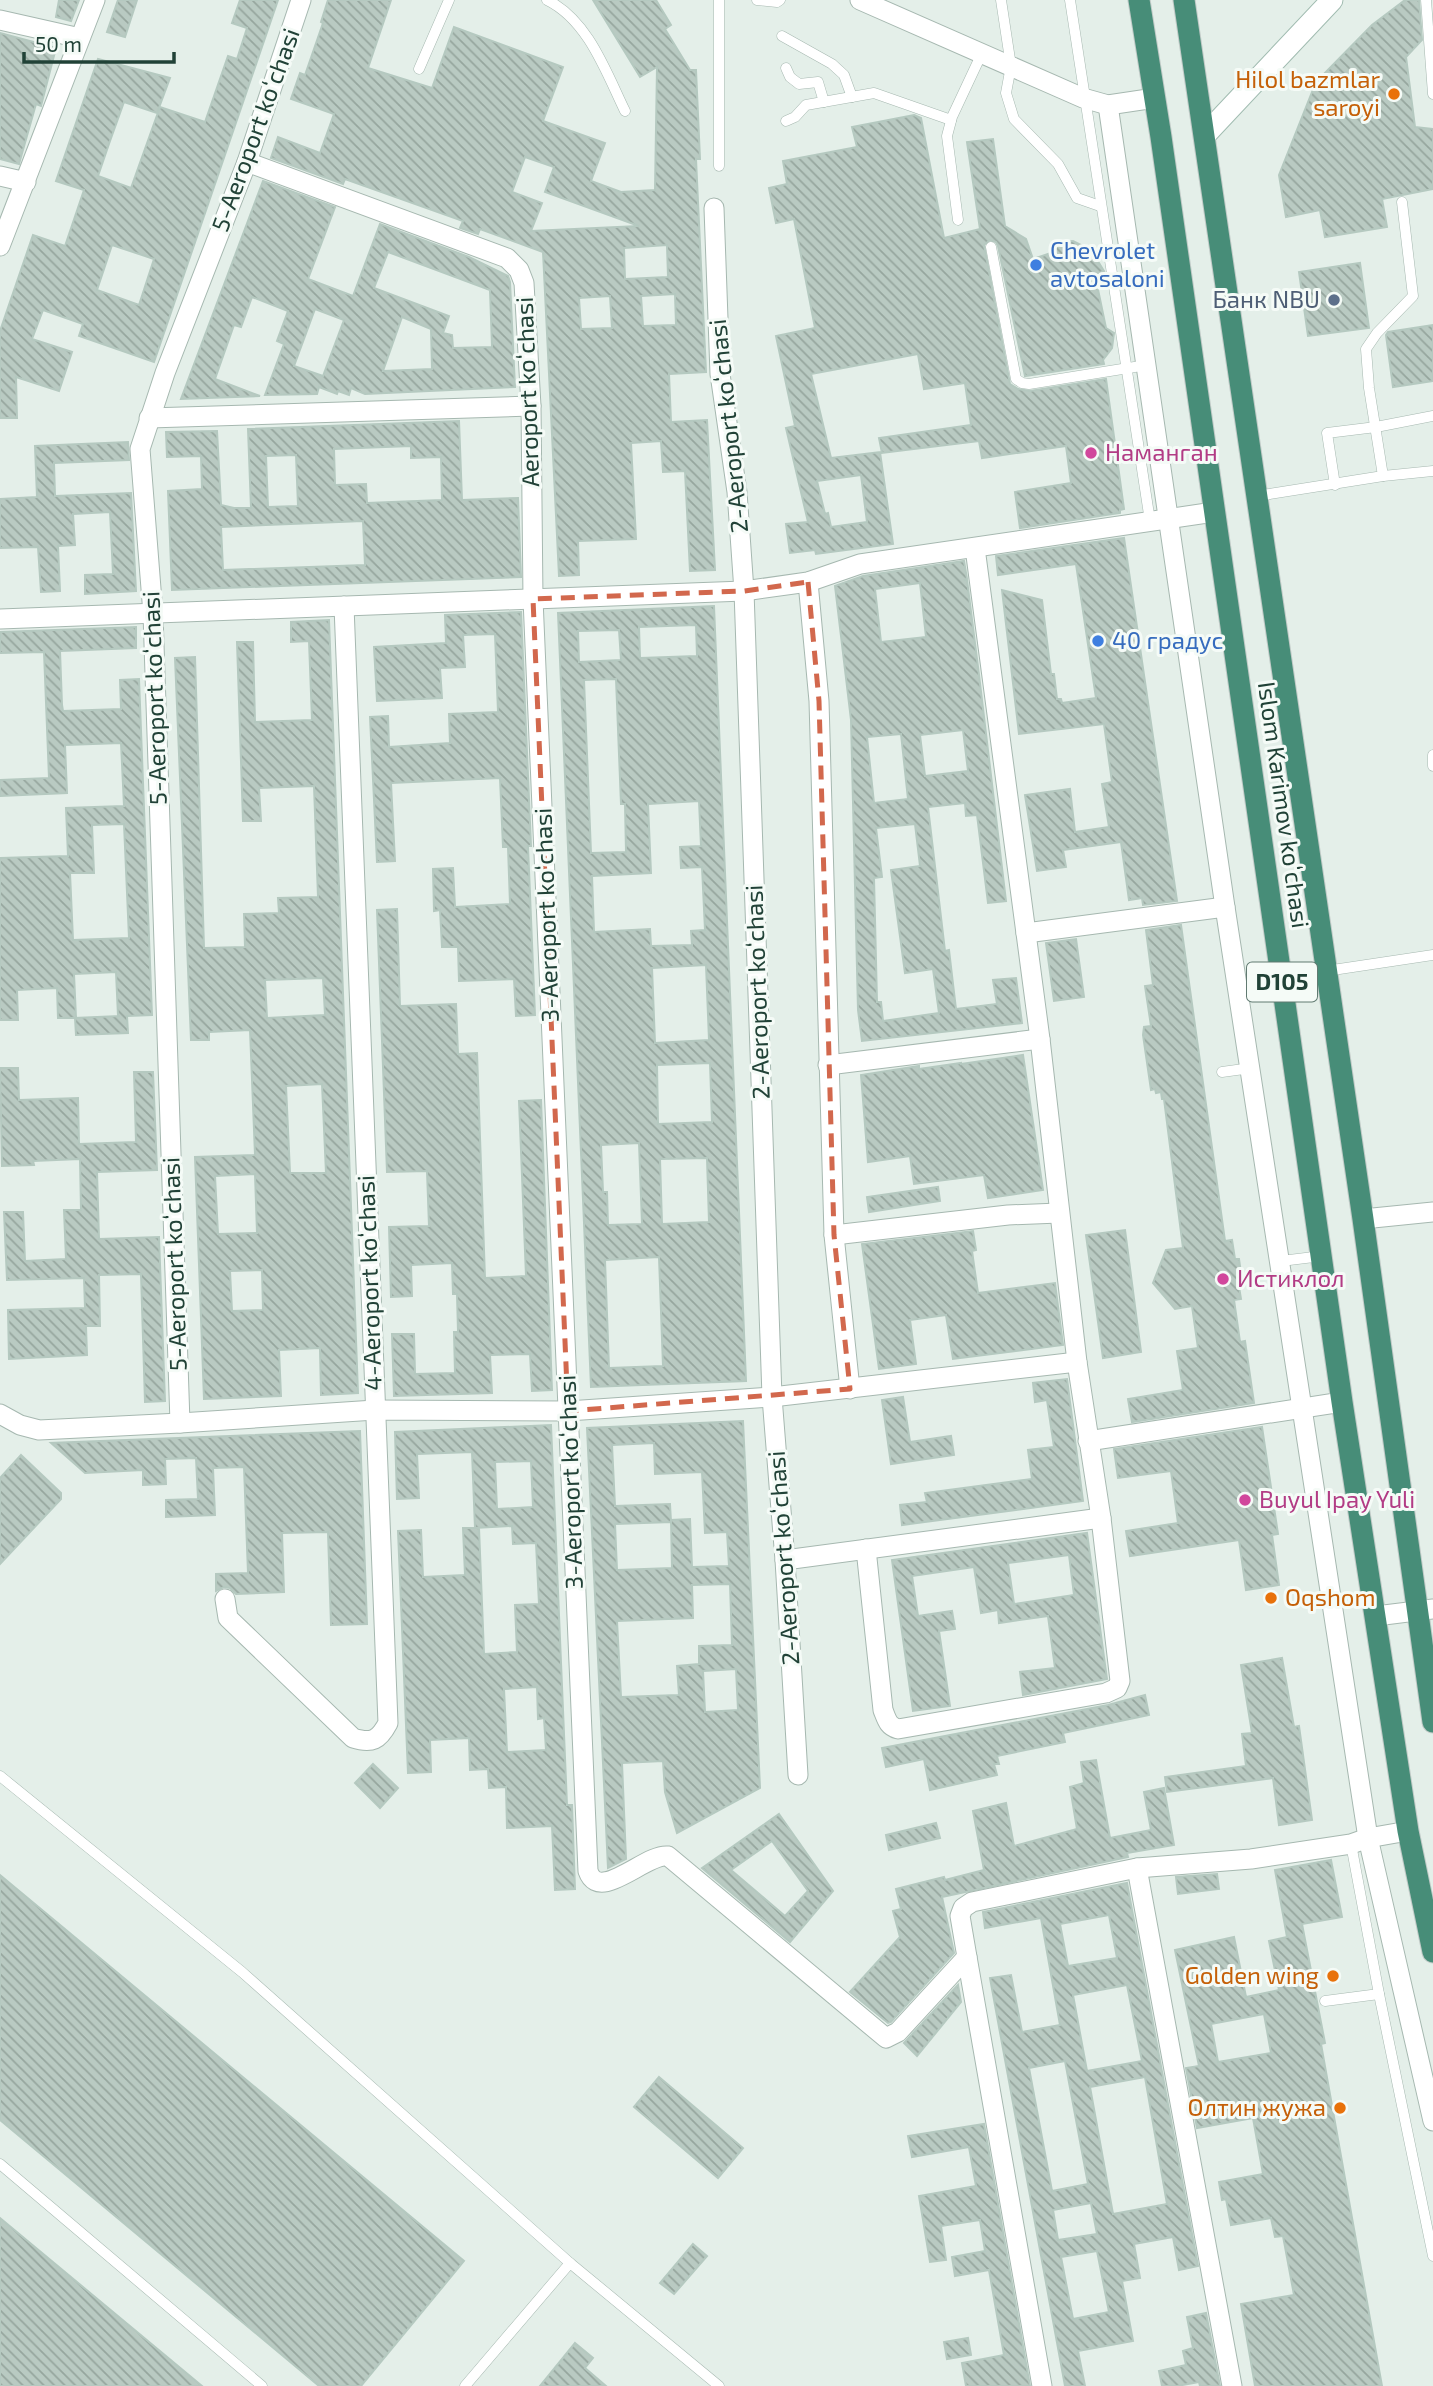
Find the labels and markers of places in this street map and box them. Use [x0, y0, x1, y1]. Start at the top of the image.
place label: Hilol bazmlar saroyi [1235, 64, 1380, 121]
marker: Hilol bazmlar saroyi [1386, 86, 1402, 102]
place label: Chevrolet avtosaloni [1050, 235, 1165, 292]
marker: Chevrolet avtosaloni [1028, 257, 1044, 273]
place label: Банк NBU [1212, 284, 1320, 313]
marker: Банк NBU [1326, 292, 1342, 308]
place label: Наманган [1105, 437, 1218, 466]
marker: Наманган [1083, 445, 1099, 461]
place label: 40 градус [1112, 625, 1223, 655]
marker: 40 градус [1090, 633, 1106, 649]
place label: Истиклол [1237, 1263, 1345, 1292]
marker: Истиклол [1215, 1271, 1231, 1287]
place label: Buyul Ipay Yuli [1259, 1484, 1415, 1513]
marker: Buyul Ipay Yuli [1237, 1492, 1253, 1508]
place label: Oqshom [1285, 1582, 1376, 1611]
marker: Oqshom [1263, 1590, 1279, 1606]
place label: Golden wing [1185, 1960, 1319, 1989]
marker: Golden wing [1325, 1968, 1341, 1984]
place label: Олтин жужа [1188, 2092, 1326, 2122]
marker: Олтин жужа [1332, 2100, 1348, 2116]

